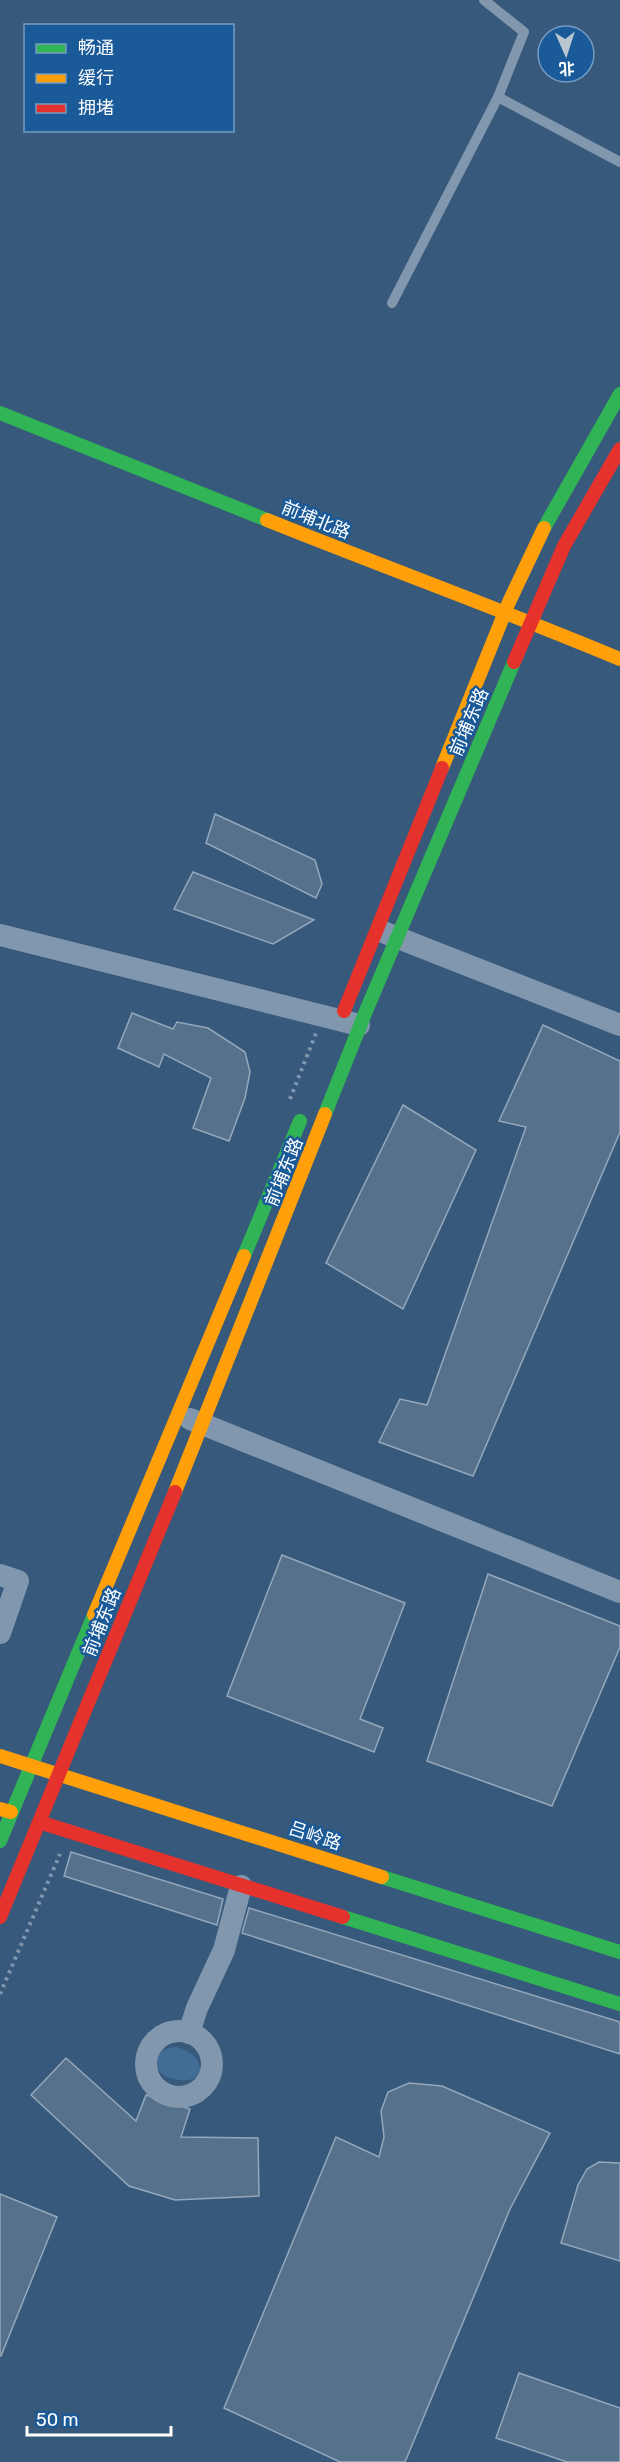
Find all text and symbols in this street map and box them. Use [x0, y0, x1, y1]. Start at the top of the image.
legend [24, 24, 234, 132]
north arrow [536, 24, 596, 84]
text: 畅通 [78, 37, 114, 59]
text: 北 [558, 59, 575, 78]
text: 缓行 [78, 67, 114, 89]
text: 拥堵 [78, 97, 114, 119]
street label: 前埔北路 [279, 496, 353, 544]
street label: 前埔东路 [445, 685, 493, 759]
street label: 前埔东路 [260, 1135, 308, 1209]
street label: 前埔东路 [78, 1585, 126, 1659]
street label: 吕岭路 [286, 1817, 344, 1855]
scale bar [27, 2399, 171, 2437]
text: 50 m [36, 2409, 79, 2431]

